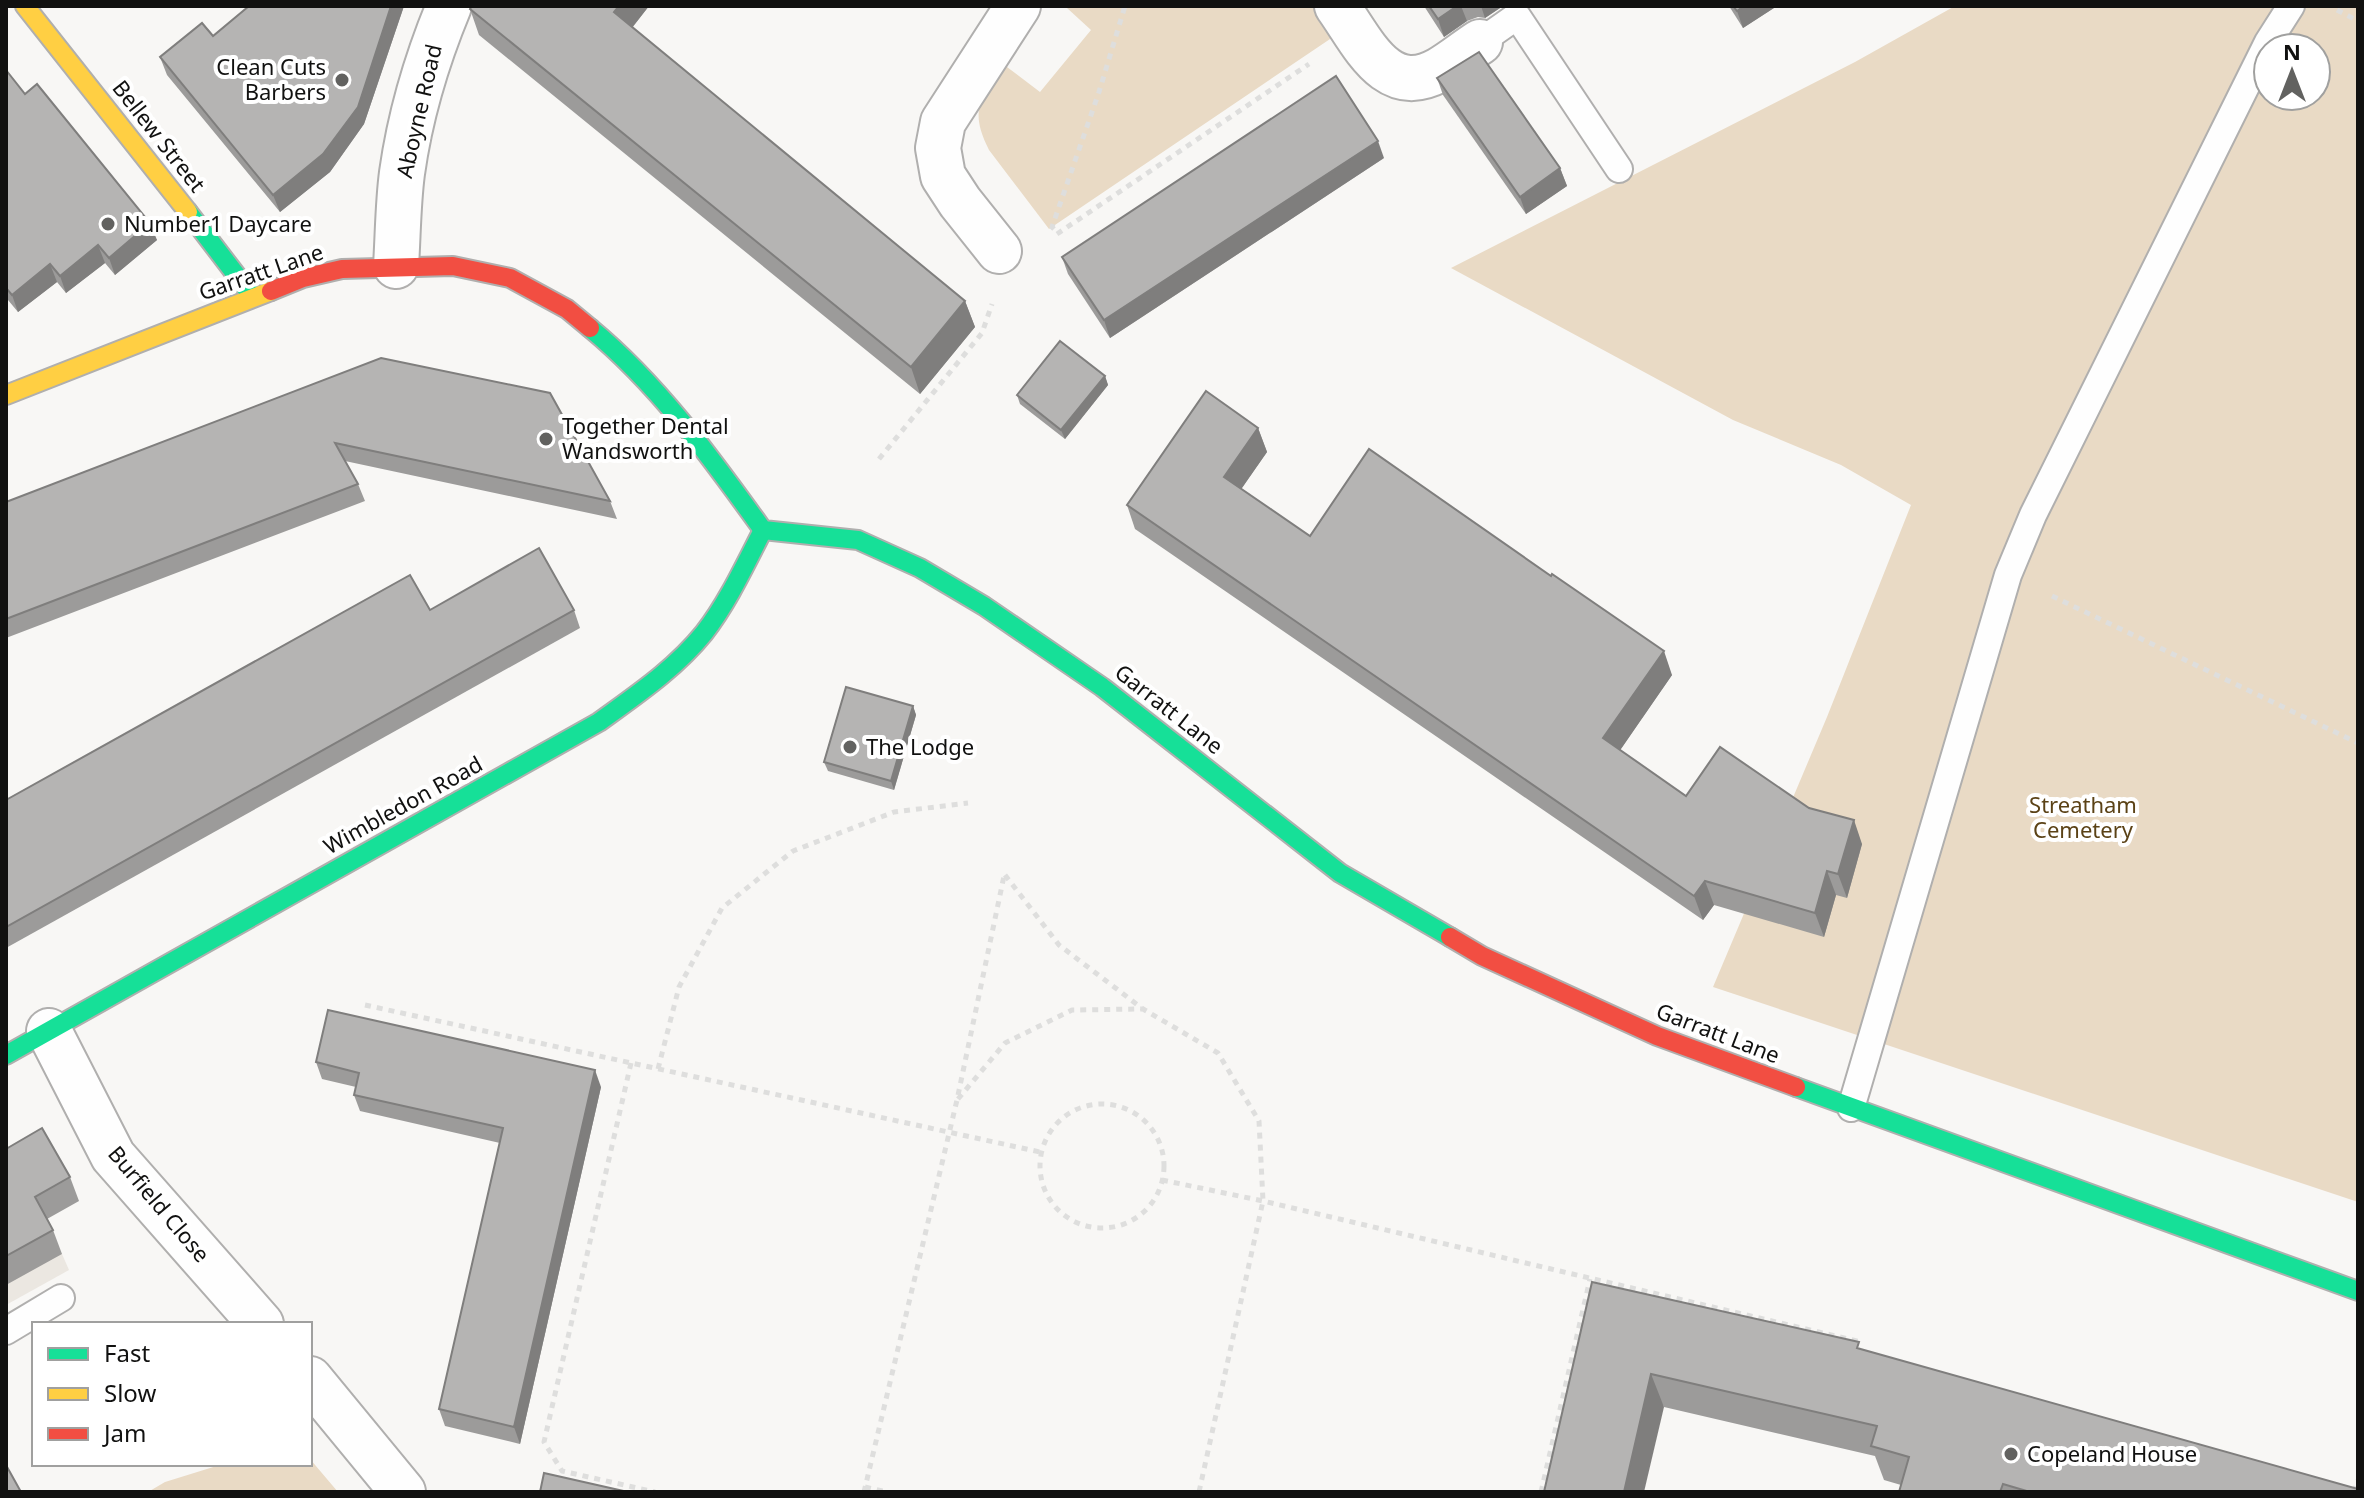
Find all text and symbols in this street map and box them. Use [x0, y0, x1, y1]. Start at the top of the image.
north arrow [2252, 32, 2332, 112]
text: N [2283, 36, 2301, 66]
street label: Aboyne Road [388, 41, 448, 181]
place label: Clean Cuts Barbers [216, 51, 326, 106]
marker: Clean Cuts Barbers [333, 71, 351, 89]
street label: Bellew Street [107, 73, 213, 198]
place label: Number1 Daycare [124, 208, 312, 238]
marker: Number1 Daycare [99, 215, 117, 233]
street label: Garratt Lane [194, 236, 327, 306]
place label: Together Dental Wandsworth [562, 410, 729, 465]
marker: Together Dental Wandsworth [537, 430, 555, 448]
street label: Garratt Lane [1109, 656, 1230, 760]
place label: The Lodge [866, 731, 974, 761]
marker: The Lodge [841, 738, 859, 756]
street label: Wimbledon Road [318, 748, 487, 860]
park label: Streatham Cemetery [2029, 789, 2137, 844]
street label: Garratt Lane [1652, 995, 1784, 1069]
street label: Burfield Close [102, 1139, 217, 1268]
legend [32, 1322, 312, 1466]
text: Fast [104, 1336, 150, 1369]
text: Slow [104, 1376, 156, 1409]
text: Jam [102, 1416, 146, 1449]
place label: Copeland House [2027, 1438, 2197, 1468]
marker: Copeland House [2002, 1445, 2020, 1463]

